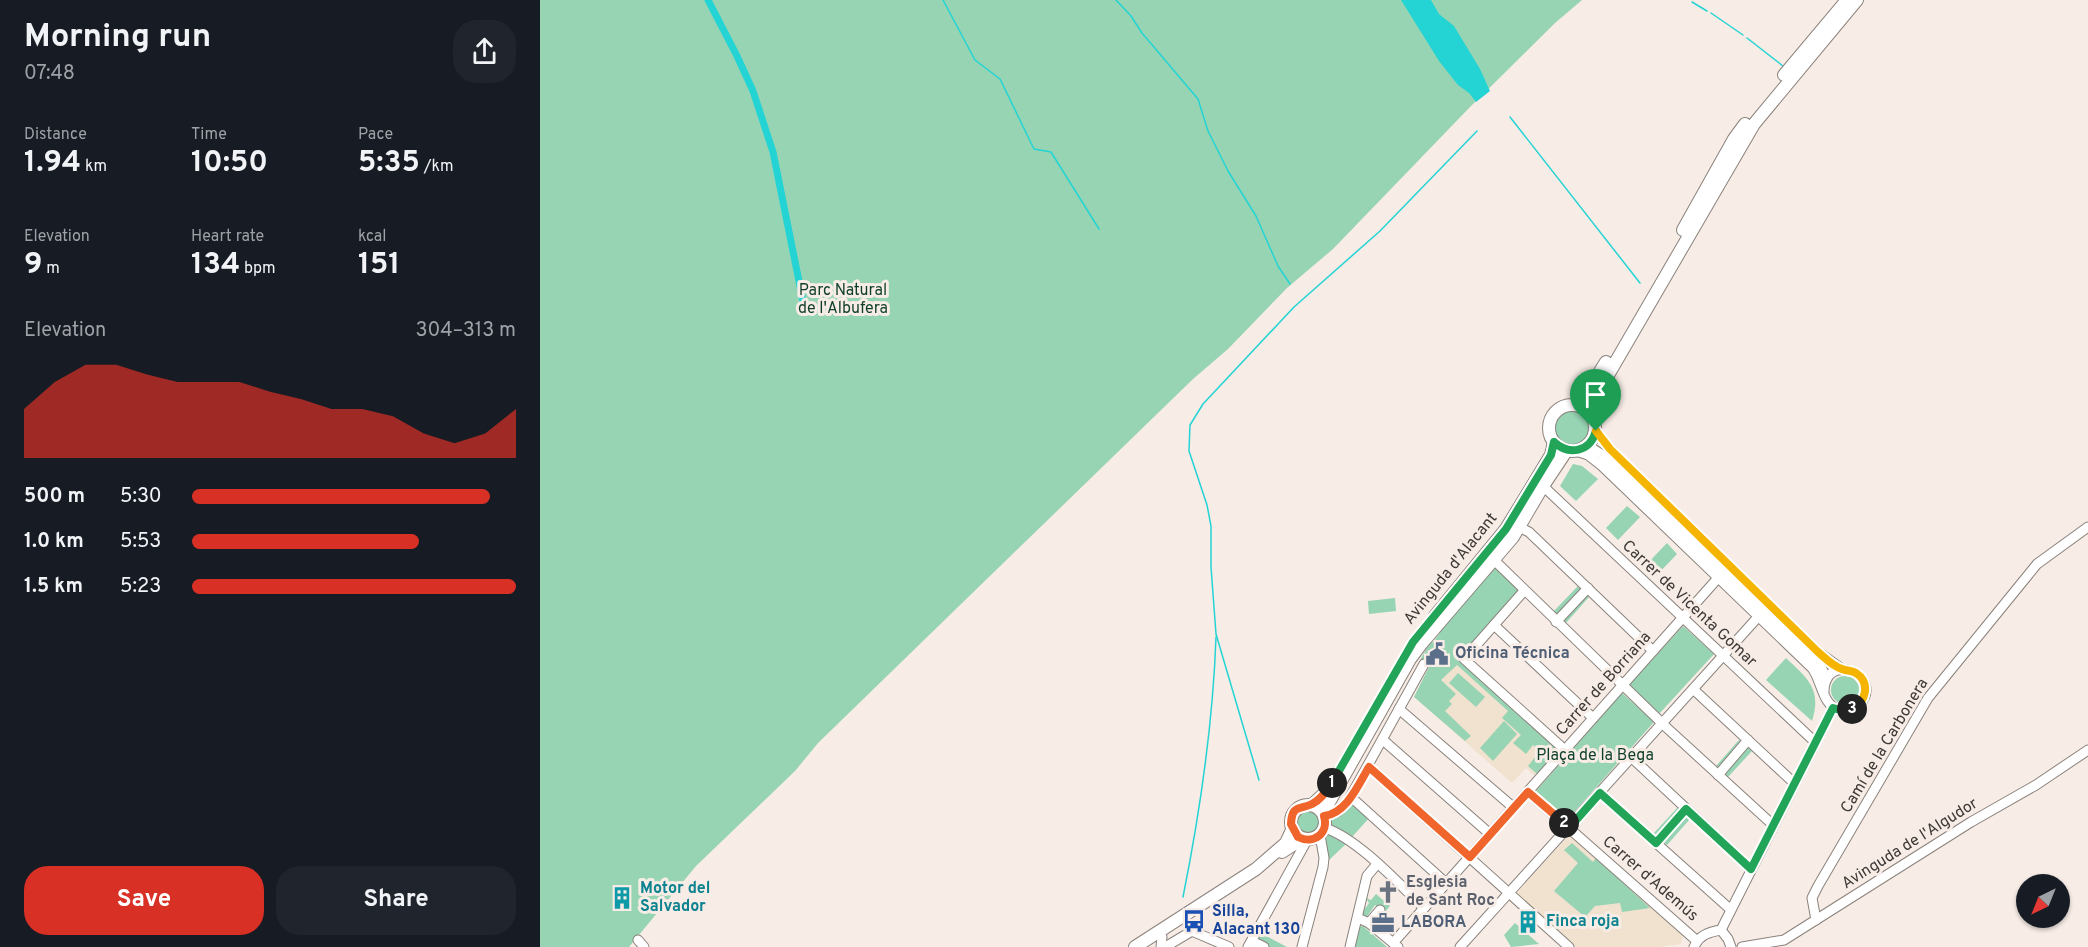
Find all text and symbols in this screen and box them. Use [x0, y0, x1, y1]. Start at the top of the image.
text: Morning run [24, 17, 211, 59]
button: share [453, 20, 516, 83]
text: 07:48 [24, 61, 75, 87]
text: Distance [24, 125, 87, 145]
text: Time [191, 125, 227, 145]
text: Pace [358, 125, 393, 145]
text: 1.94 [24, 145, 81, 182]
text: 10:50 [191, 145, 268, 182]
text: 5:35 [358, 145, 420, 182]
text: km [81, 157, 107, 177]
text: /km [420, 157, 454, 177]
text: Elevation [24, 227, 90, 247]
text: Heart rate [191, 227, 264, 247]
text: kcal [358, 227, 386, 247]
text: 9 [24, 247, 42, 284]
text: 134 [191, 247, 240, 284]
text: 151 [358, 247, 400, 284]
text: m [42, 259, 60, 279]
text: bpm [240, 259, 275, 279]
park label: Parc Natural de l'Albufera [798, 281, 888, 319]
text: Elevation [24, 318, 106, 344]
text: 304–313 m [416, 318, 516, 344]
pin [1570, 369, 1621, 431]
icon: arrive [1579, 378, 1612, 411]
text: 500 m [24, 484, 85, 510]
text: 5:30 [120, 484, 162, 510]
street label: Avinguda d'Alacant [1400, 509, 1502, 629]
text: 1.0 km [24, 529, 84, 555]
text: 5:53 [120, 529, 161, 555]
street label: Carrer de Vicenta Gomar [1617, 536, 1761, 672]
text: 1.5 km [24, 574, 83, 600]
text: 5:23 [120, 574, 161, 600]
street label: Carrer de Borriana [1552, 628, 1656, 740]
public building icon: Oficina Técnica [1424, 641, 1450, 667]
place label: Oficina Técnica [1455, 644, 1570, 664]
street label: Camí de la Carbonera [1837, 675, 1933, 817]
pin: 3 [1837, 694, 1867, 724]
text: 3 [1847, 699, 1857, 719]
park label: Plaça de la Bega [1536, 746, 1654, 766]
pin: 1 [1317, 768, 1347, 798]
text: 1 [1329, 773, 1335, 793]
street label: Avinguda de l'Algudor [1838, 794, 1982, 894]
pin: 2 [1549, 808, 1579, 838]
text: 2 [1559, 813, 1569, 833]
street label: Carrer d'Ademús [1598, 832, 1702, 926]
button: Save [24, 866, 264, 935]
button: Share [276, 866, 516, 935]
place label: Esglesia de Sant Roc [1406, 873, 1495, 911]
north arrow [2016, 874, 2070, 928]
map controls [2016, 874, 2070, 928]
place label: Motor del Salvador [640, 879, 710, 917]
church icon: Esglesia de Sant Roc [1375, 879, 1401, 905]
building icon: Motor del Salvador [609, 885, 635, 911]
place label: Silla, Alacant 130 [1212, 902, 1300, 940]
bus stop icon: Silla, Alacant 130 [1181, 908, 1207, 934]
building icon: Finca roja [1515, 909, 1541, 935]
office icon: LABORA [1370, 910, 1396, 936]
place label: Finca roja [1546, 912, 1620, 932]
place label: LABORA [1401, 913, 1466, 933]

